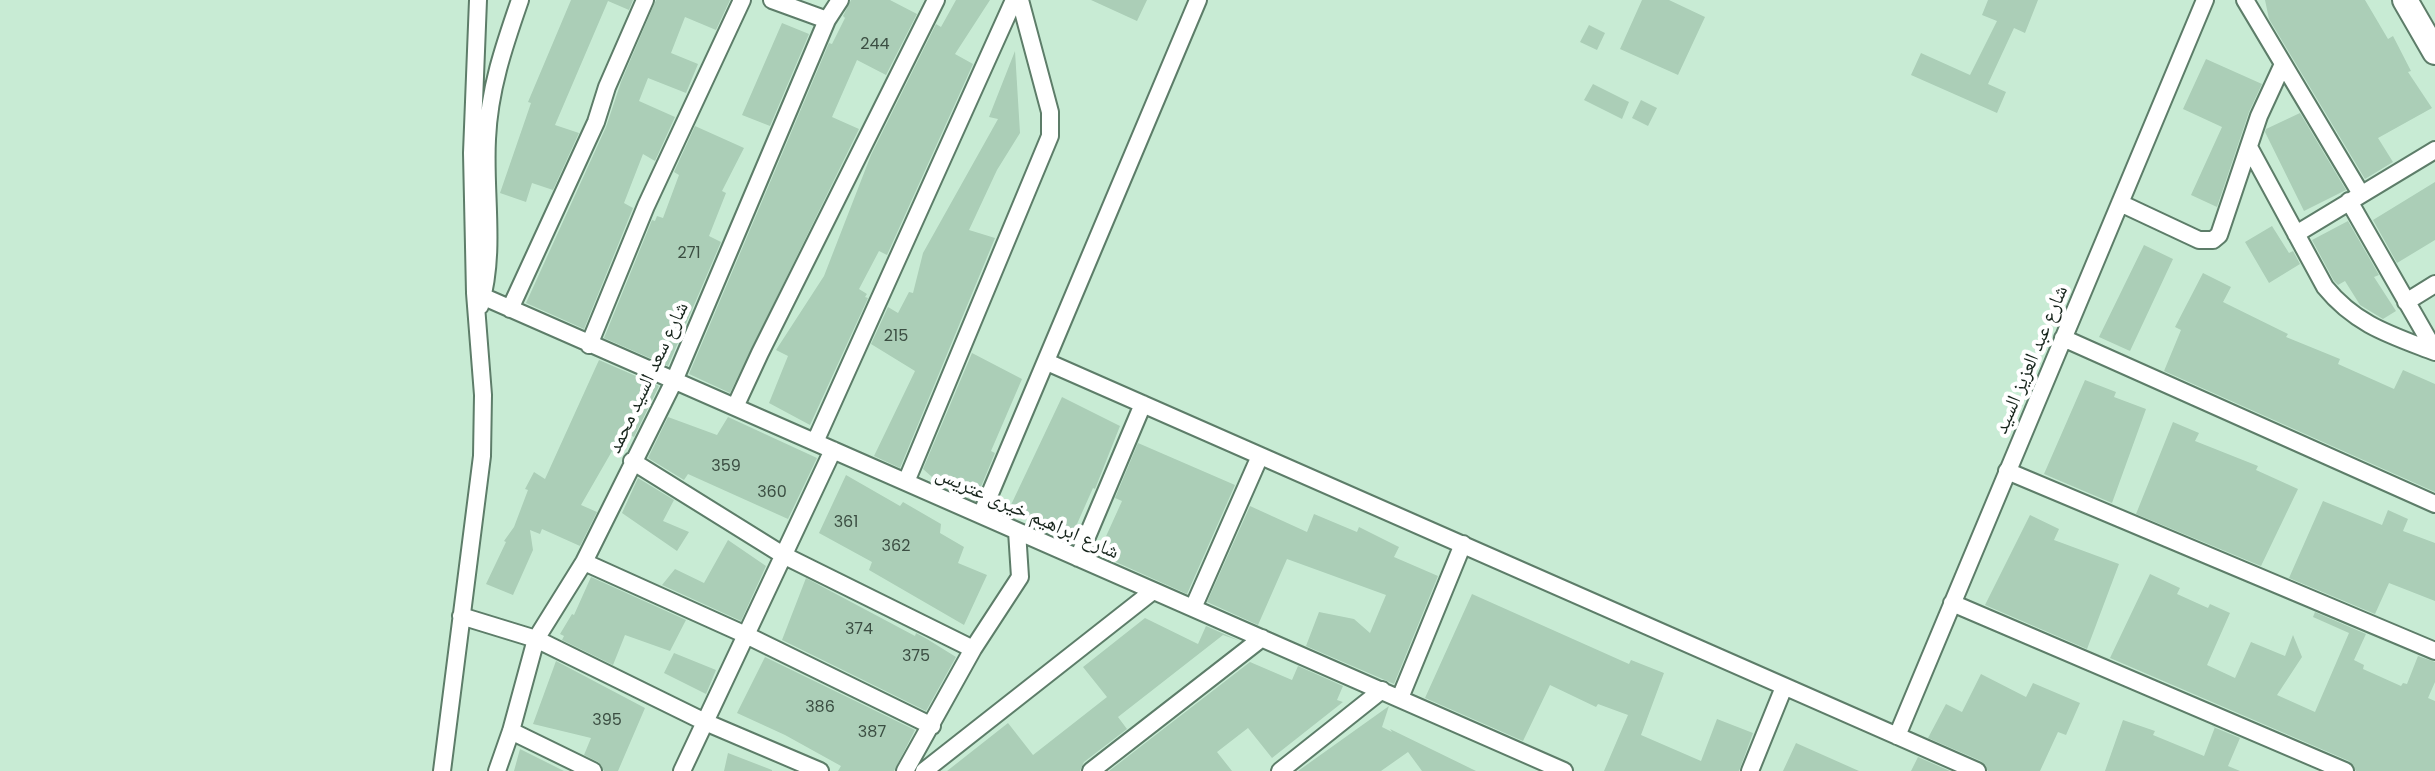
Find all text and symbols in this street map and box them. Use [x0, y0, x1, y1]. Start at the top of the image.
house number: 244 [860, 35, 890, 55]
house number: 271 [677, 244, 701, 264]
street label: شارع عبد العزيز السيد [1990, 282, 2074, 438]
street label: شارع سعد السيد محمد [603, 299, 695, 457]
house number: 215 [884, 327, 908, 347]
house number: 359 [711, 457, 741, 477]
street label: شارع ابراهيم خيرى عتريس [932, 463, 1122, 565]
house number: 360 [757, 483, 787, 503]
house number: 361 [834, 513, 858, 533]
house number: 362 [882, 537, 910, 557]
house number: 374 [845, 620, 873, 640]
house number: 375 [902, 647, 930, 667]
house number: 386 [805, 698, 835, 718]
house number: 395 [592, 711, 622, 731]
house number: 387 [858, 723, 886, 743]

